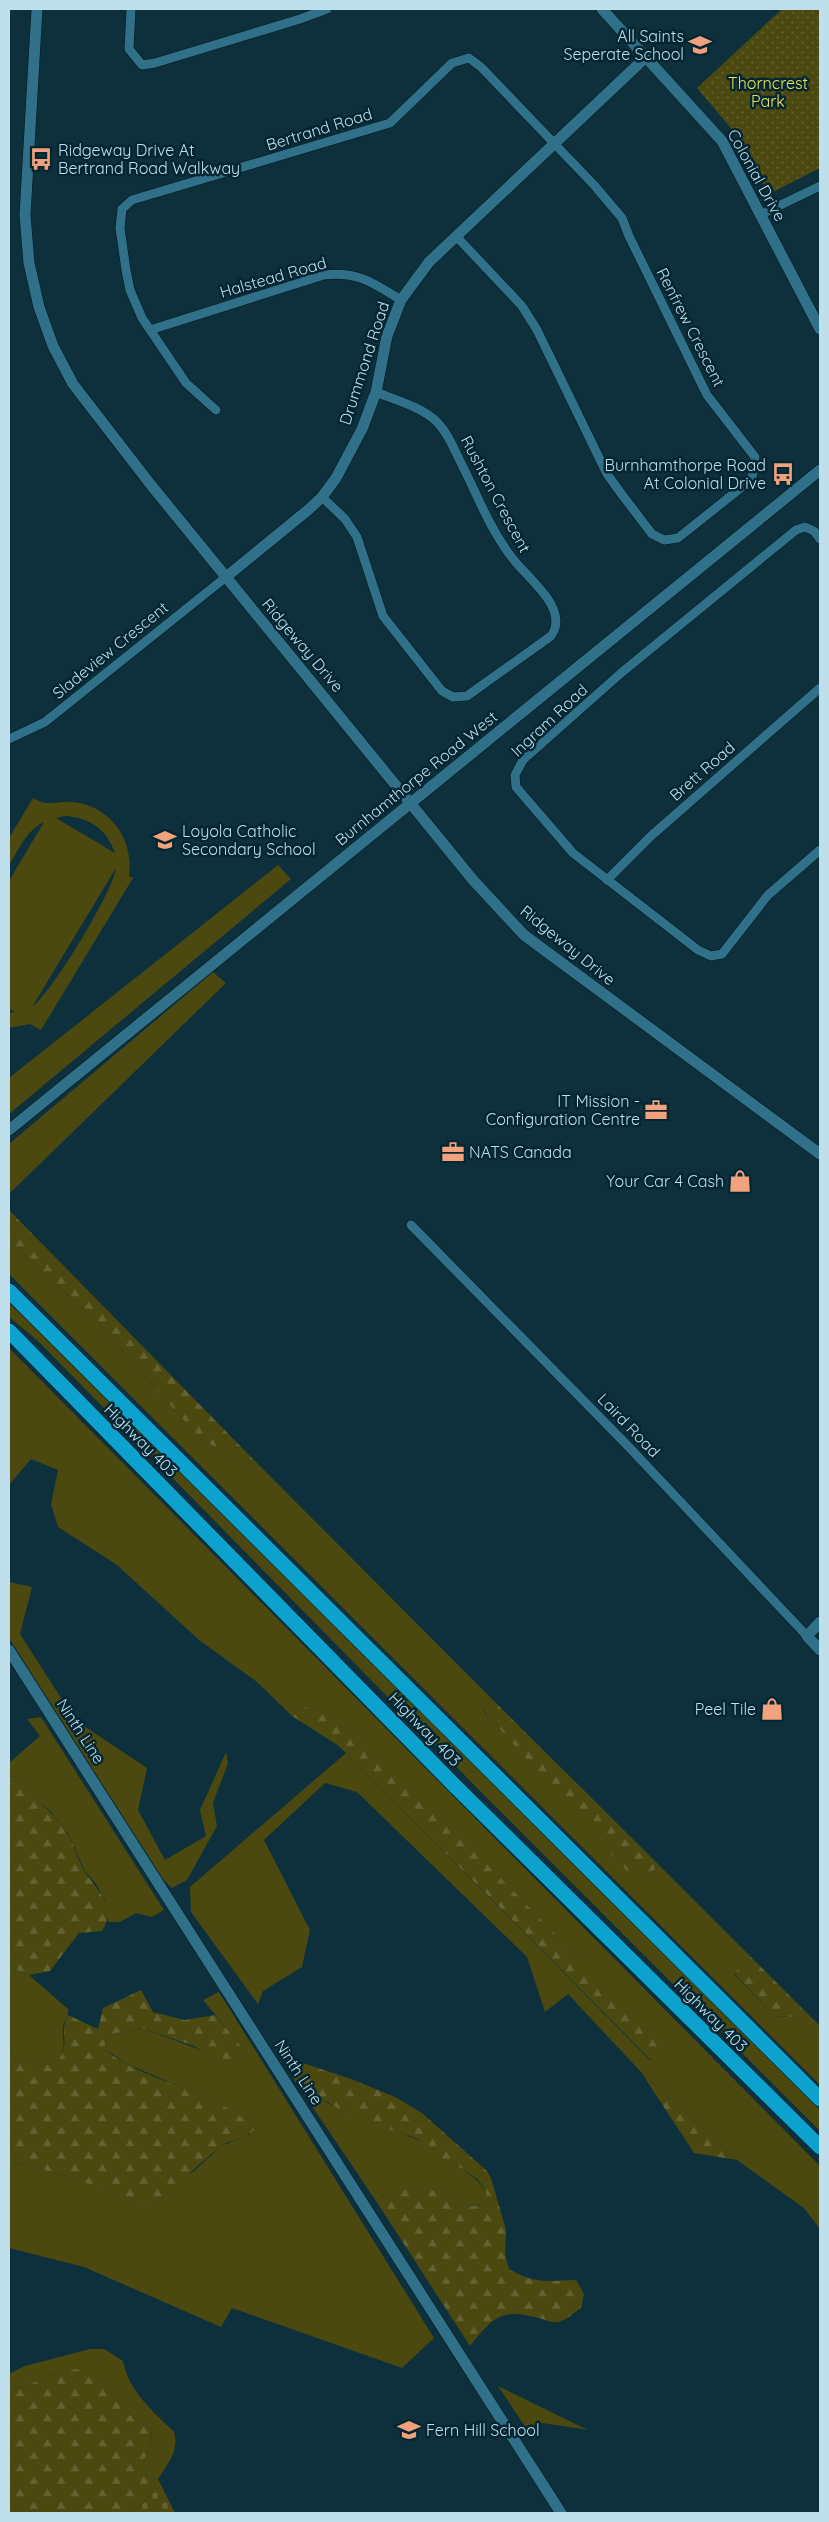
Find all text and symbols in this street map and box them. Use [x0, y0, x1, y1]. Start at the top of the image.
place label: All Saints Seperate School [563, 26, 684, 64]
school or university icon: All Saints Seperate School [687, 32, 713, 58]
park label: Thorncrest Park [728, 73, 808, 111]
street label: Bertrand Road [264, 103, 374, 155]
street label: Colonial Drive [723, 125, 791, 225]
place label: Ridgeway Drive At Bertrand Road Walkway [58, 140, 240, 178]
bus stop icon: Ridgeway Drive At Bertrand Road Walkway [28, 146, 54, 172]
street label: Halstead Road [217, 252, 329, 302]
street label: Renfrew Crescent [652, 264, 730, 390]
street label: Drummond Road [335, 299, 393, 427]
street label: Rushton Crescent [457, 432, 535, 556]
place label: Burnhamthorpe Road At Colonial Drive [605, 455, 766, 493]
bus stop icon: Burnhamthorpe Road At Colonial Drive [770, 461, 796, 487]
street label: Ridgeway Drive [258, 594, 348, 696]
street label: Sladeview Crescent [48, 597, 172, 703]
street label: Ingram Road [507, 679, 591, 761]
street label: Burnhamthorpe Road West [331, 706, 501, 850]
street label: Brett Road [665, 737, 739, 805]
place label: Loyola Catholic Secondary School [182, 821, 316, 859]
school or university icon: Loyola Catholic Secondary School [152, 827, 178, 853]
street label: Ridgeway Drive [517, 901, 619, 989]
place label: IT Mission - Configuration Centre [486, 1091, 640, 1129]
office icon: IT Mission - Configuration Centre [643, 1097, 669, 1123]
office icon: NATS Canada [440, 1139, 466, 1165]
place label: NATS Canada [469, 1142, 572, 1162]
shop icon: Your Car 4 Cash [727, 1168, 753, 1194]
place label: Your Car 4 Cash [606, 1171, 724, 1191]
street label: Laird Road [594, 1389, 664, 1461]
street label: Highway 403 [100, 1399, 182, 1481]
street label: Highway 403 [385, 1688, 465, 1770]
street label: Ninth Line [53, 1695, 109, 1767]
shop icon: Peel Tile [759, 1696, 785, 1722]
place label: Peel Tile [695, 1699, 756, 1719]
street label: Highway 403 [670, 1974, 752, 2056]
street label: Ninth Line [271, 2036, 327, 2108]
school or university icon: Fern Hill School [396, 2417, 422, 2443]
place label: Fern Hill School [426, 2420, 540, 2440]

